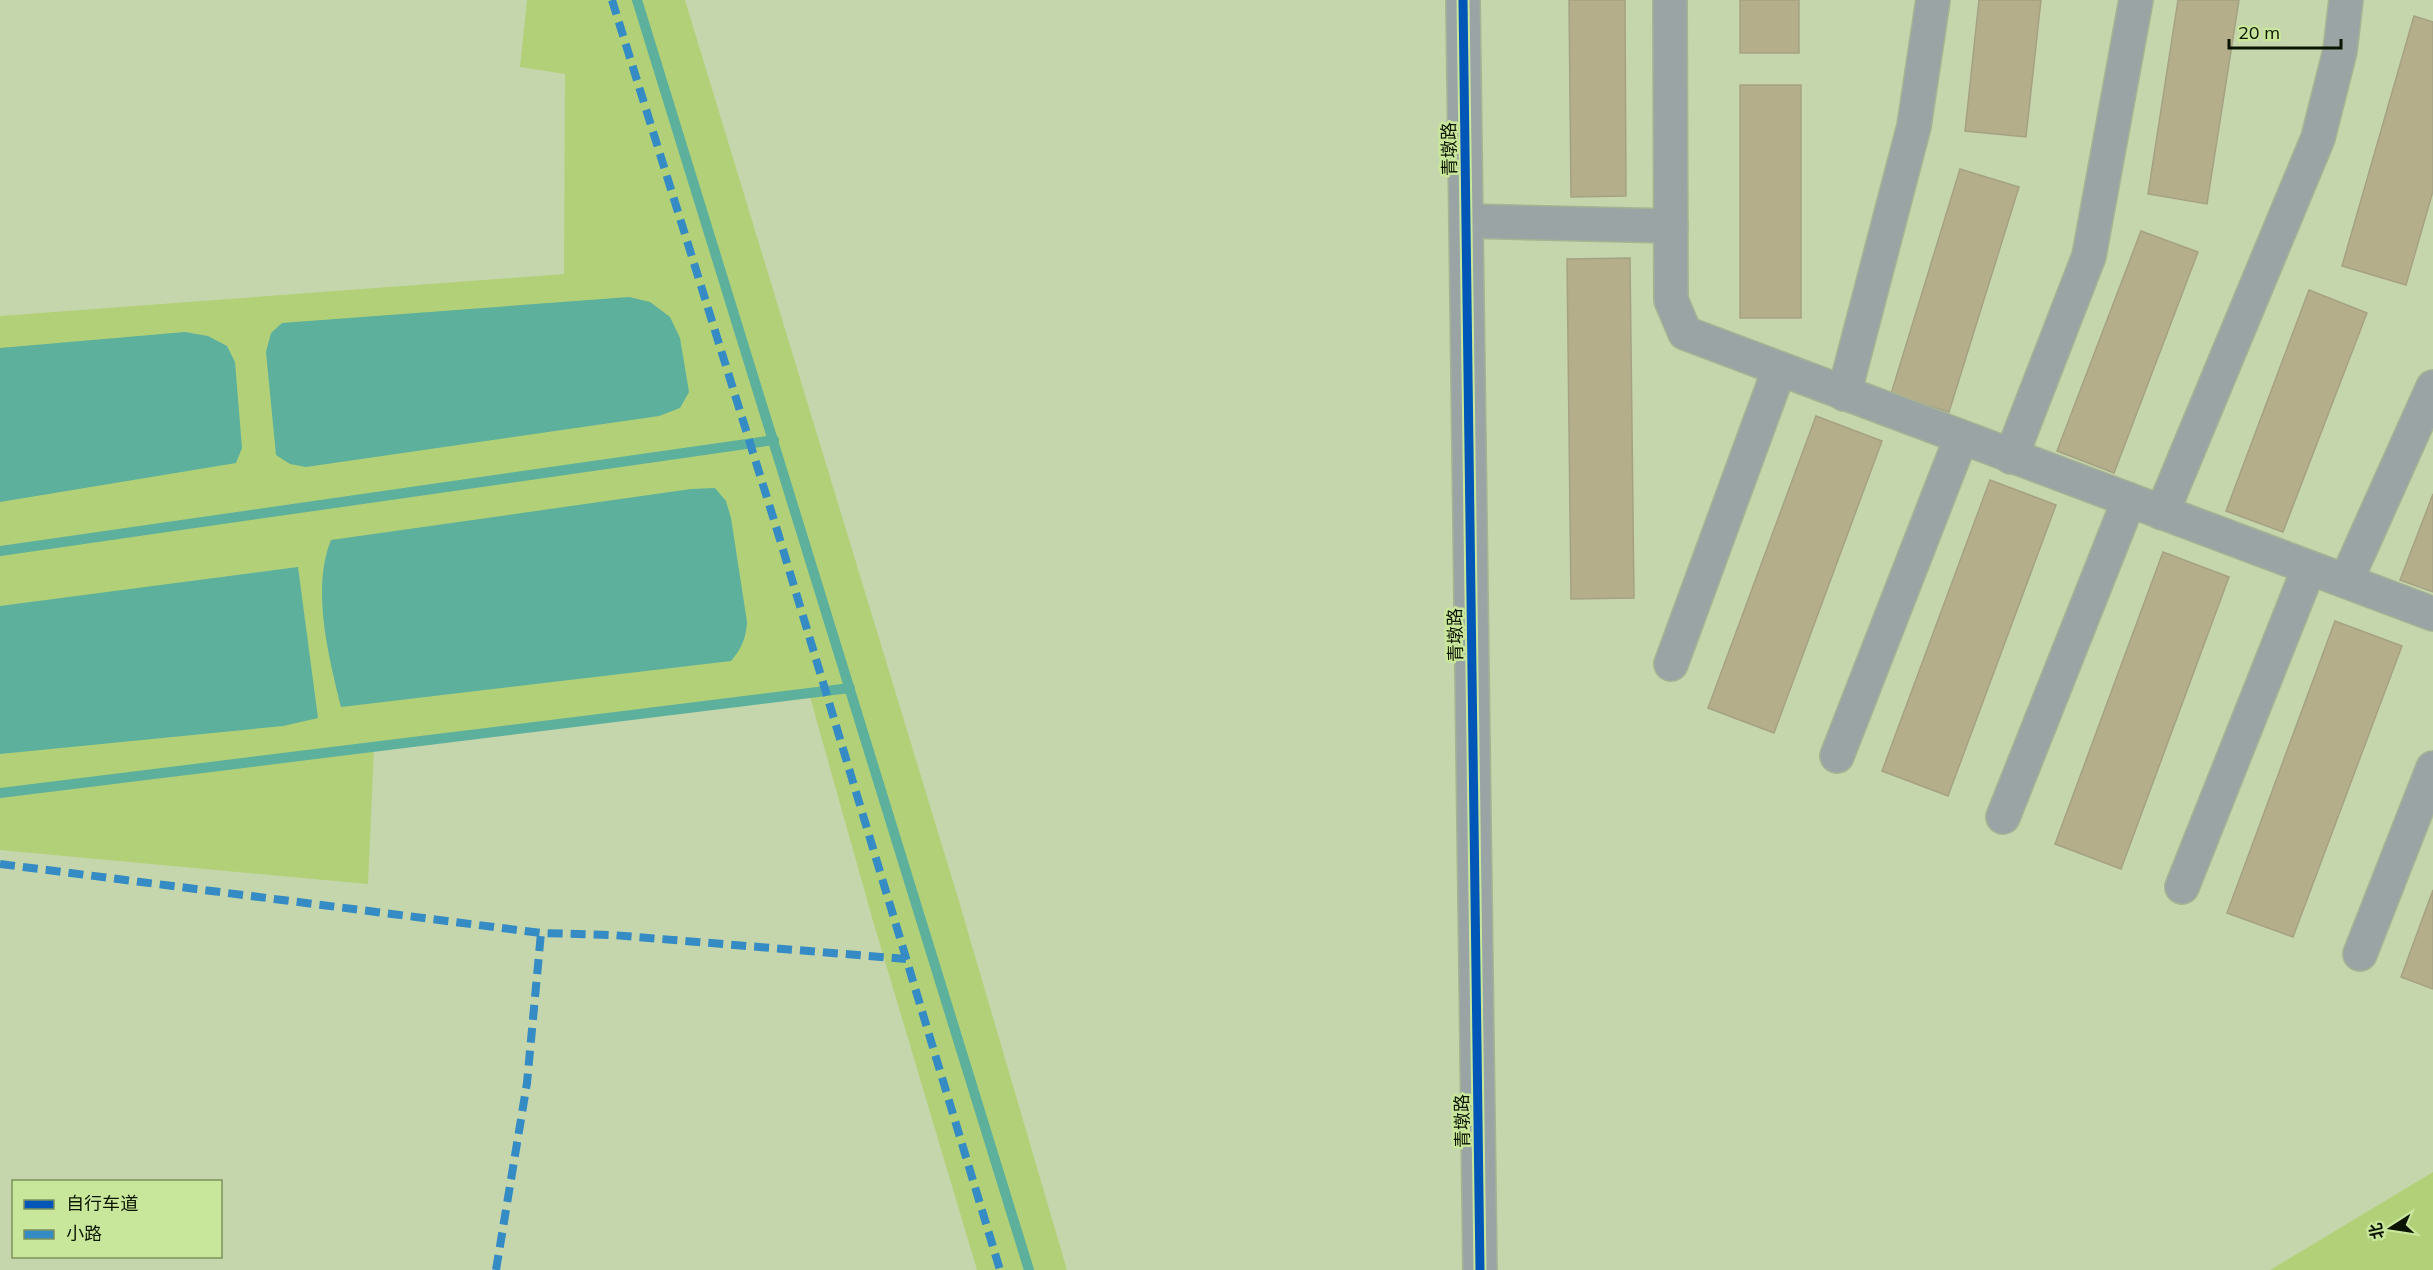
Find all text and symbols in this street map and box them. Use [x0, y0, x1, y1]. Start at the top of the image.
scale bar [2229, 12, 2342, 50]
text: 20 m [2238, 21, 2280, 44]
street label: 青墩路 [1437, 122, 1461, 176]
street label: 青墩路 [1443, 608, 1467, 662]
street label: 青墩路 [1450, 1094, 1474, 1148]
legend [12, 1180, 222, 1258]
text: 自行车道 [66, 1192, 138, 1215]
north arrow [2361, 1198, 2421, 1258]
text: 北 [2365, 1221, 2388, 1241]
text: 小路 [66, 1222, 102, 1245]

